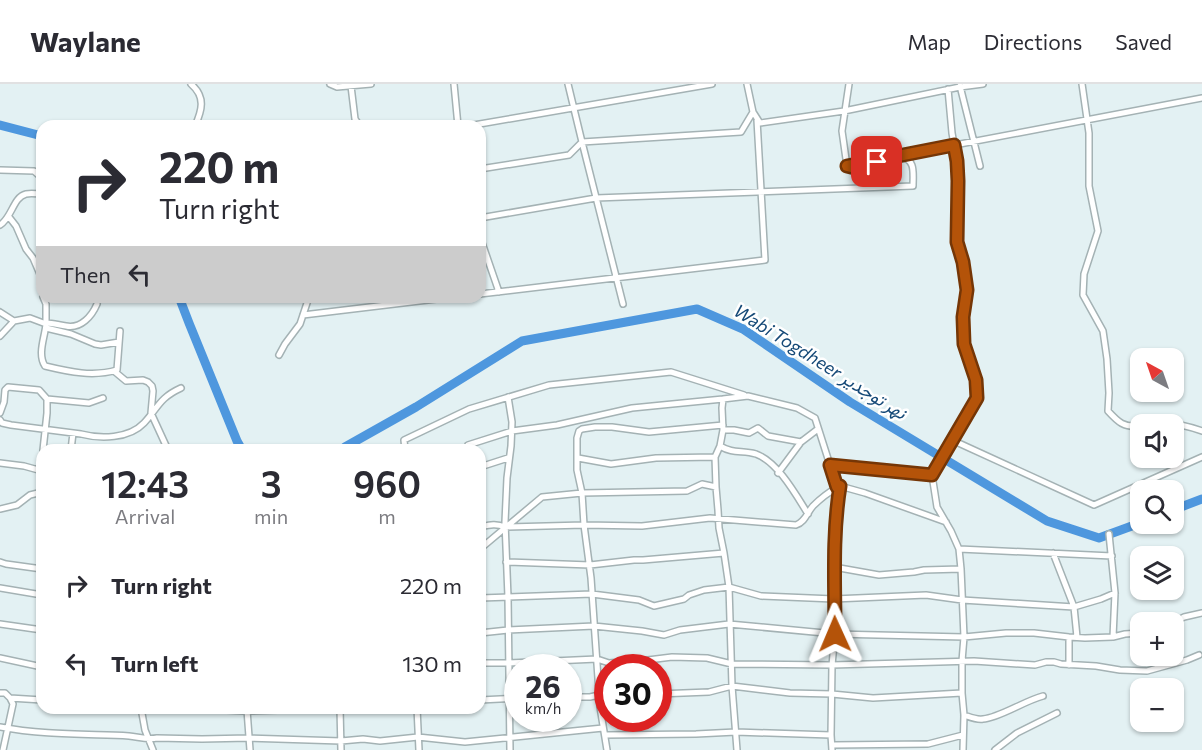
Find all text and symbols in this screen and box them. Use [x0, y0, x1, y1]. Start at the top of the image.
text: Waylane [30, 24, 141, 58]
text: Map [908, 29, 951, 54]
text: Directions [984, 29, 1082, 54]
text: Saved [1115, 29, 1172, 54]
pin [851, 136, 902, 187]
text: 220 m [159, 140, 279, 192]
icon: right [60, 144, 138, 222]
icon: arrive [860, 145, 893, 178]
text: Turn right [159, 192, 279, 225]
icon: left [123, 258, 156, 291]
text: Then [60, 261, 111, 288]
water label: Wabi Togdheer نهر توجدير [730, 299, 912, 425]
north arrow [1130, 348, 1184, 402]
map controls [1130, 348, 1184, 732]
button: sound [1130, 414, 1184, 468]
text: 12:43 [101, 461, 189, 505]
text: 3 [261, 461, 282, 505]
text: 960 [353, 461, 421, 505]
button: search [1130, 480, 1184, 534]
text: Arrival [115, 504, 175, 528]
text: min [254, 504, 288, 528]
text: m [378, 504, 396, 528]
button: layers [1130, 546, 1184, 600]
icon: right [60, 569, 93, 602]
text: Turn right [111, 572, 212, 599]
text: 220 m [400, 572, 462, 599]
position arrow [803, 602, 867, 666]
button: + [1130, 612, 1184, 666]
icon: left [60, 647, 93, 680]
text: Turn left [111, 650, 198, 677]
text: 130 m [402, 650, 462, 677]
speed limit sign: 30 [594, 654, 672, 732]
text: 26 [525, 667, 561, 704]
button: − [1130, 678, 1184, 732]
text: km/h [525, 699, 561, 717]

